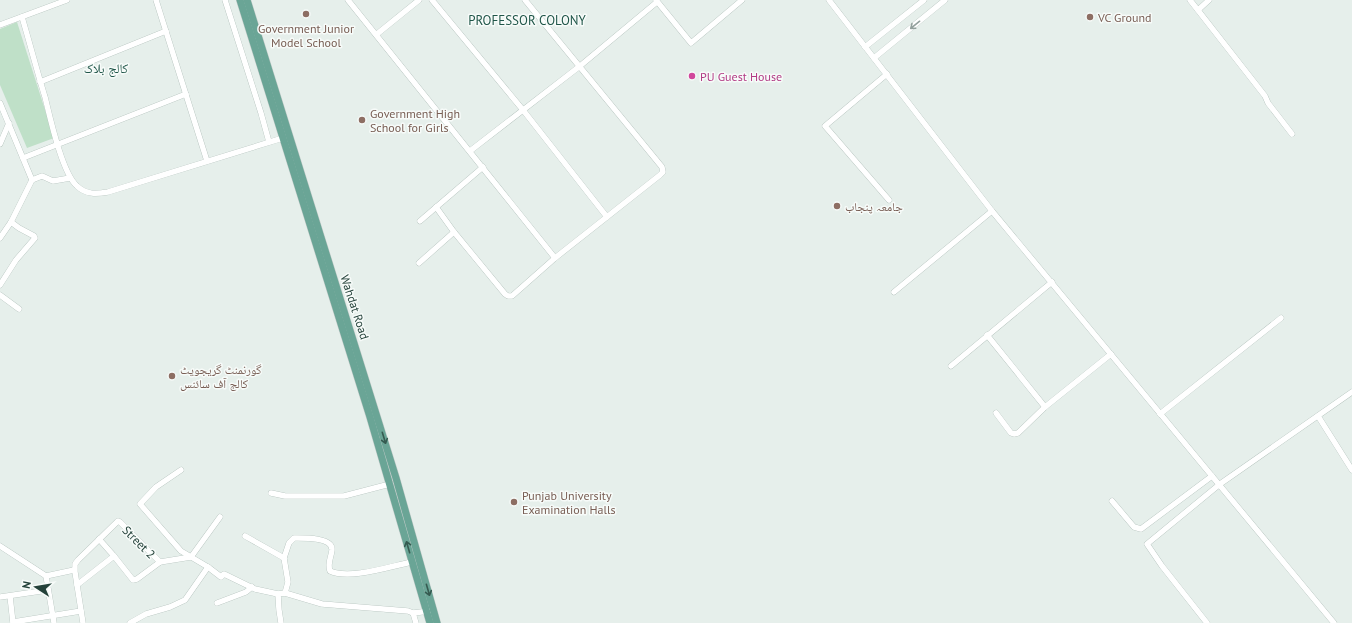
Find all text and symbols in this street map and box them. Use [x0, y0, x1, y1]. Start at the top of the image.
marker: Government Junior Model School [301, 9, 311, 19]
place label: VC Ground [1097, 10, 1151, 25]
district label: PROFESSOR COLONY [468, 12, 587, 29]
marker: VC Ground [1085, 12, 1095, 22]
one-way arrow [910, 20, 920, 29]
place label: Government Junior Model School [258, 21, 354, 50]
district label: کالج بلاک [84, 60, 129, 78]
place label: PU Guest House [700, 69, 782, 84]
marker: PU Guest House [687, 71, 697, 81]
place label: Government High School for Girls [370, 106, 460, 135]
marker: Government High School for Girls [357, 115, 367, 125]
place label: جامعہ پنجاب [845, 199, 903, 214]
marker: جامعہ پنجاب [832, 201, 842, 211]
street label: Wahdat Road [338, 273, 372, 341]
place label: گورنمنٹ گریجویٹ کالج آف سائنس [180, 362, 261, 391]
marker: گورنمنٹ گریجویٹ کالج آف سائنس [167, 371, 177, 381]
one-way arrow [381, 431, 388, 444]
place label: Punjab University Examination Halls [522, 488, 616, 517]
marker: Punjab University Examination Halls [509, 497, 519, 507]
street label: Street 2 [119, 522, 159, 562]
one-way arrow [404, 541, 411, 554]
north arrow [16, 567, 56, 607]
text: N [19, 580, 34, 590]
one-way arrow [425, 583, 432, 596]

